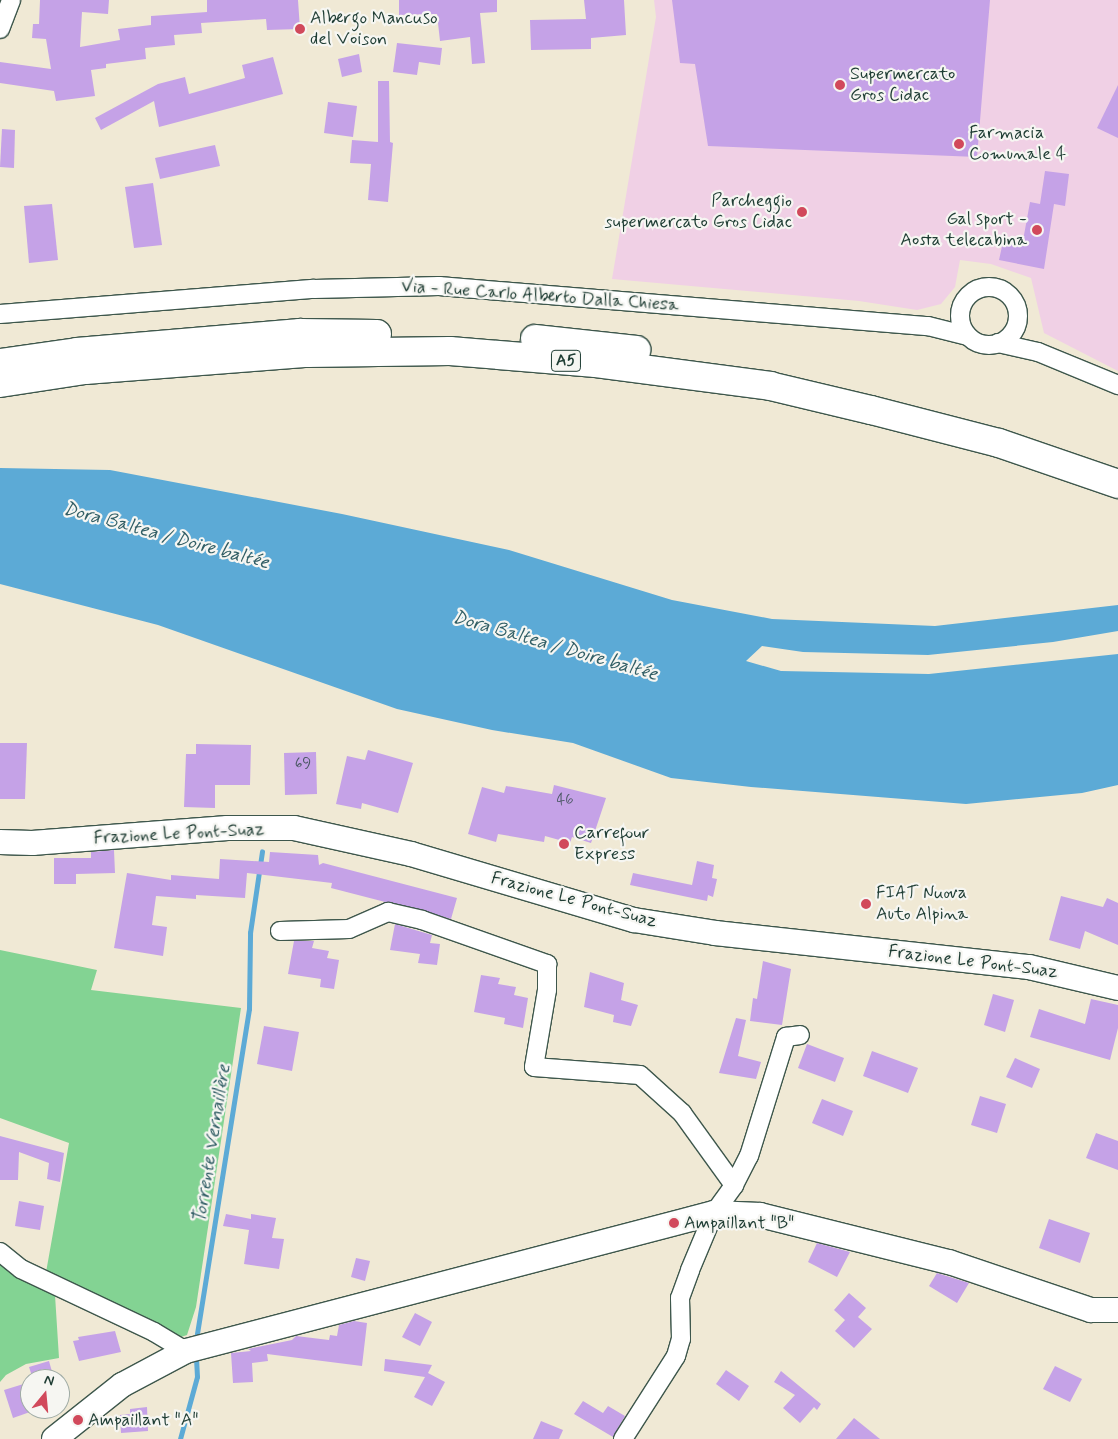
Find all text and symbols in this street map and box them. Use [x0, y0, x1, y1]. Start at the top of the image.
place label: Albergo Mancuso del Voison [310, 8, 436, 50]
marker: Albergo Mancuso del Voison [294, 23, 306, 35]
place label: Supermercato Gros Cidac [850, 64, 955, 106]
marker: Supermercato Gros Cidac [834, 79, 846, 91]
place label: Farmacia Comunale 4 [969, 123, 1066, 166]
marker: Farmacia Comunale 4 [953, 138, 965, 150]
place label: Parcheggio supermercato Gros Cidac [603, 191, 792, 233]
marker: Parcheggio supermercato Gros Cidac [796, 206, 808, 218]
place label: Gal sport - Aosta telecabina [900, 209, 1027, 252]
marker: Gal sport - Aosta telecabina [1031, 224, 1043, 236]
street label: Via - Rue Carlo Alberto Dalla Chiesa [402, 276, 678, 316]
road number: A5 [550, 348, 582, 374]
water label: Dora Baltea / Doire baltée [60, 497, 272, 575]
water label: Dora Baltea / Doire baltée [449, 606, 661, 686]
house number: 69 [295, 756, 311, 774]
house number: 46 [556, 792, 574, 810]
street label: Frazione Le Pont-Suaz [92, 819, 266, 849]
place label: Carrefour Express [574, 823, 649, 866]
marker: Carrefour Express [558, 838, 570, 850]
street label: Frazione Le Pont-Suaz [487, 867, 661, 933]
place label: FIAT Nuova Auto Alpina [876, 883, 968, 926]
marker: FIAT Nuova Auto Alpina [860, 898, 872, 910]
street label: Frazione Le Pont-Suaz [886, 941, 1060, 983]
water label: Torrente Vernaillère [188, 1062, 236, 1226]
place label: Ampaillant "B" [684, 1212, 794, 1234]
marker: Ampaillant "B" [668, 1217, 680, 1229]
north arrow [20, 1369, 70, 1419]
text: N [42, 1371, 56, 1391]
place label: Ampaillant "A" [88, 1409, 199, 1431]
marker: Ampaillant "A" [72, 1414, 84, 1426]

